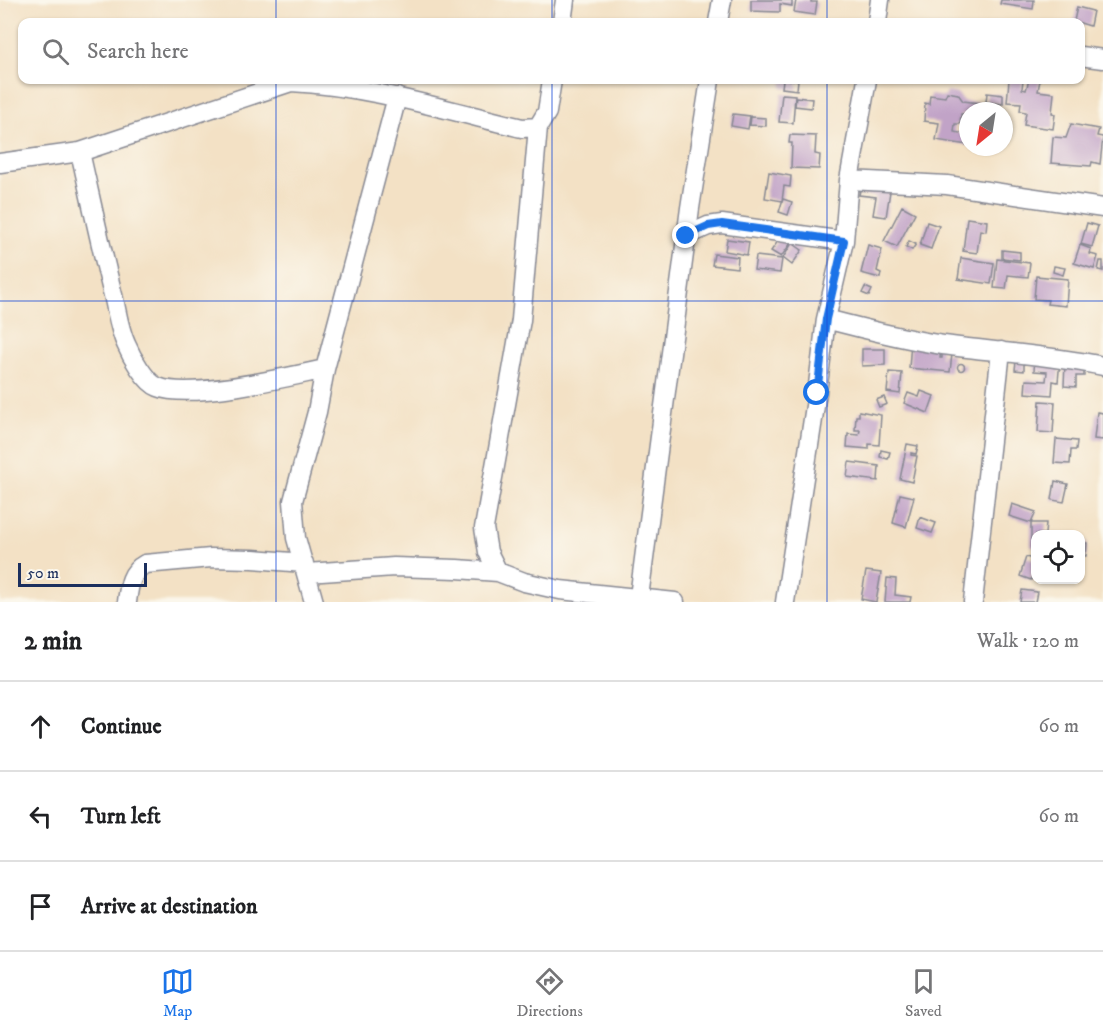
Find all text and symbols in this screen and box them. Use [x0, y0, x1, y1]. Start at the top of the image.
search box [18, 18, 1085, 84]
icon: search [39, 35, 72, 68]
text: Search here [87, 38, 189, 65]
north arrow [959, 102, 1013, 156]
route end [672, 222, 698, 248]
route start [803, 379, 829, 405]
map controls [1031, 530, 1085, 584]
button: locate [1031, 530, 1085, 584]
scale bar [18, 560, 147, 588]
text: 50 m [27, 563, 59, 583]
text: 2 min [24, 625, 82, 658]
text: Walk · 120 m [977, 629, 1079, 654]
icon: ahead [24, 710, 57, 743]
text: Continue [81, 713, 162, 740]
text: 60 m [1039, 714, 1079, 739]
icon: left [24, 800, 57, 833]
text: Turn left [81, 803, 161, 830]
text: 60 m [1039, 804, 1079, 829]
icon: arrive [24, 890, 57, 923]
text: Arrive at destination [81, 893, 258, 920]
tab: Map [161, 965, 194, 1021]
tab: Directions [516, 965, 583, 1021]
tab: Saved [905, 965, 942, 1021]

